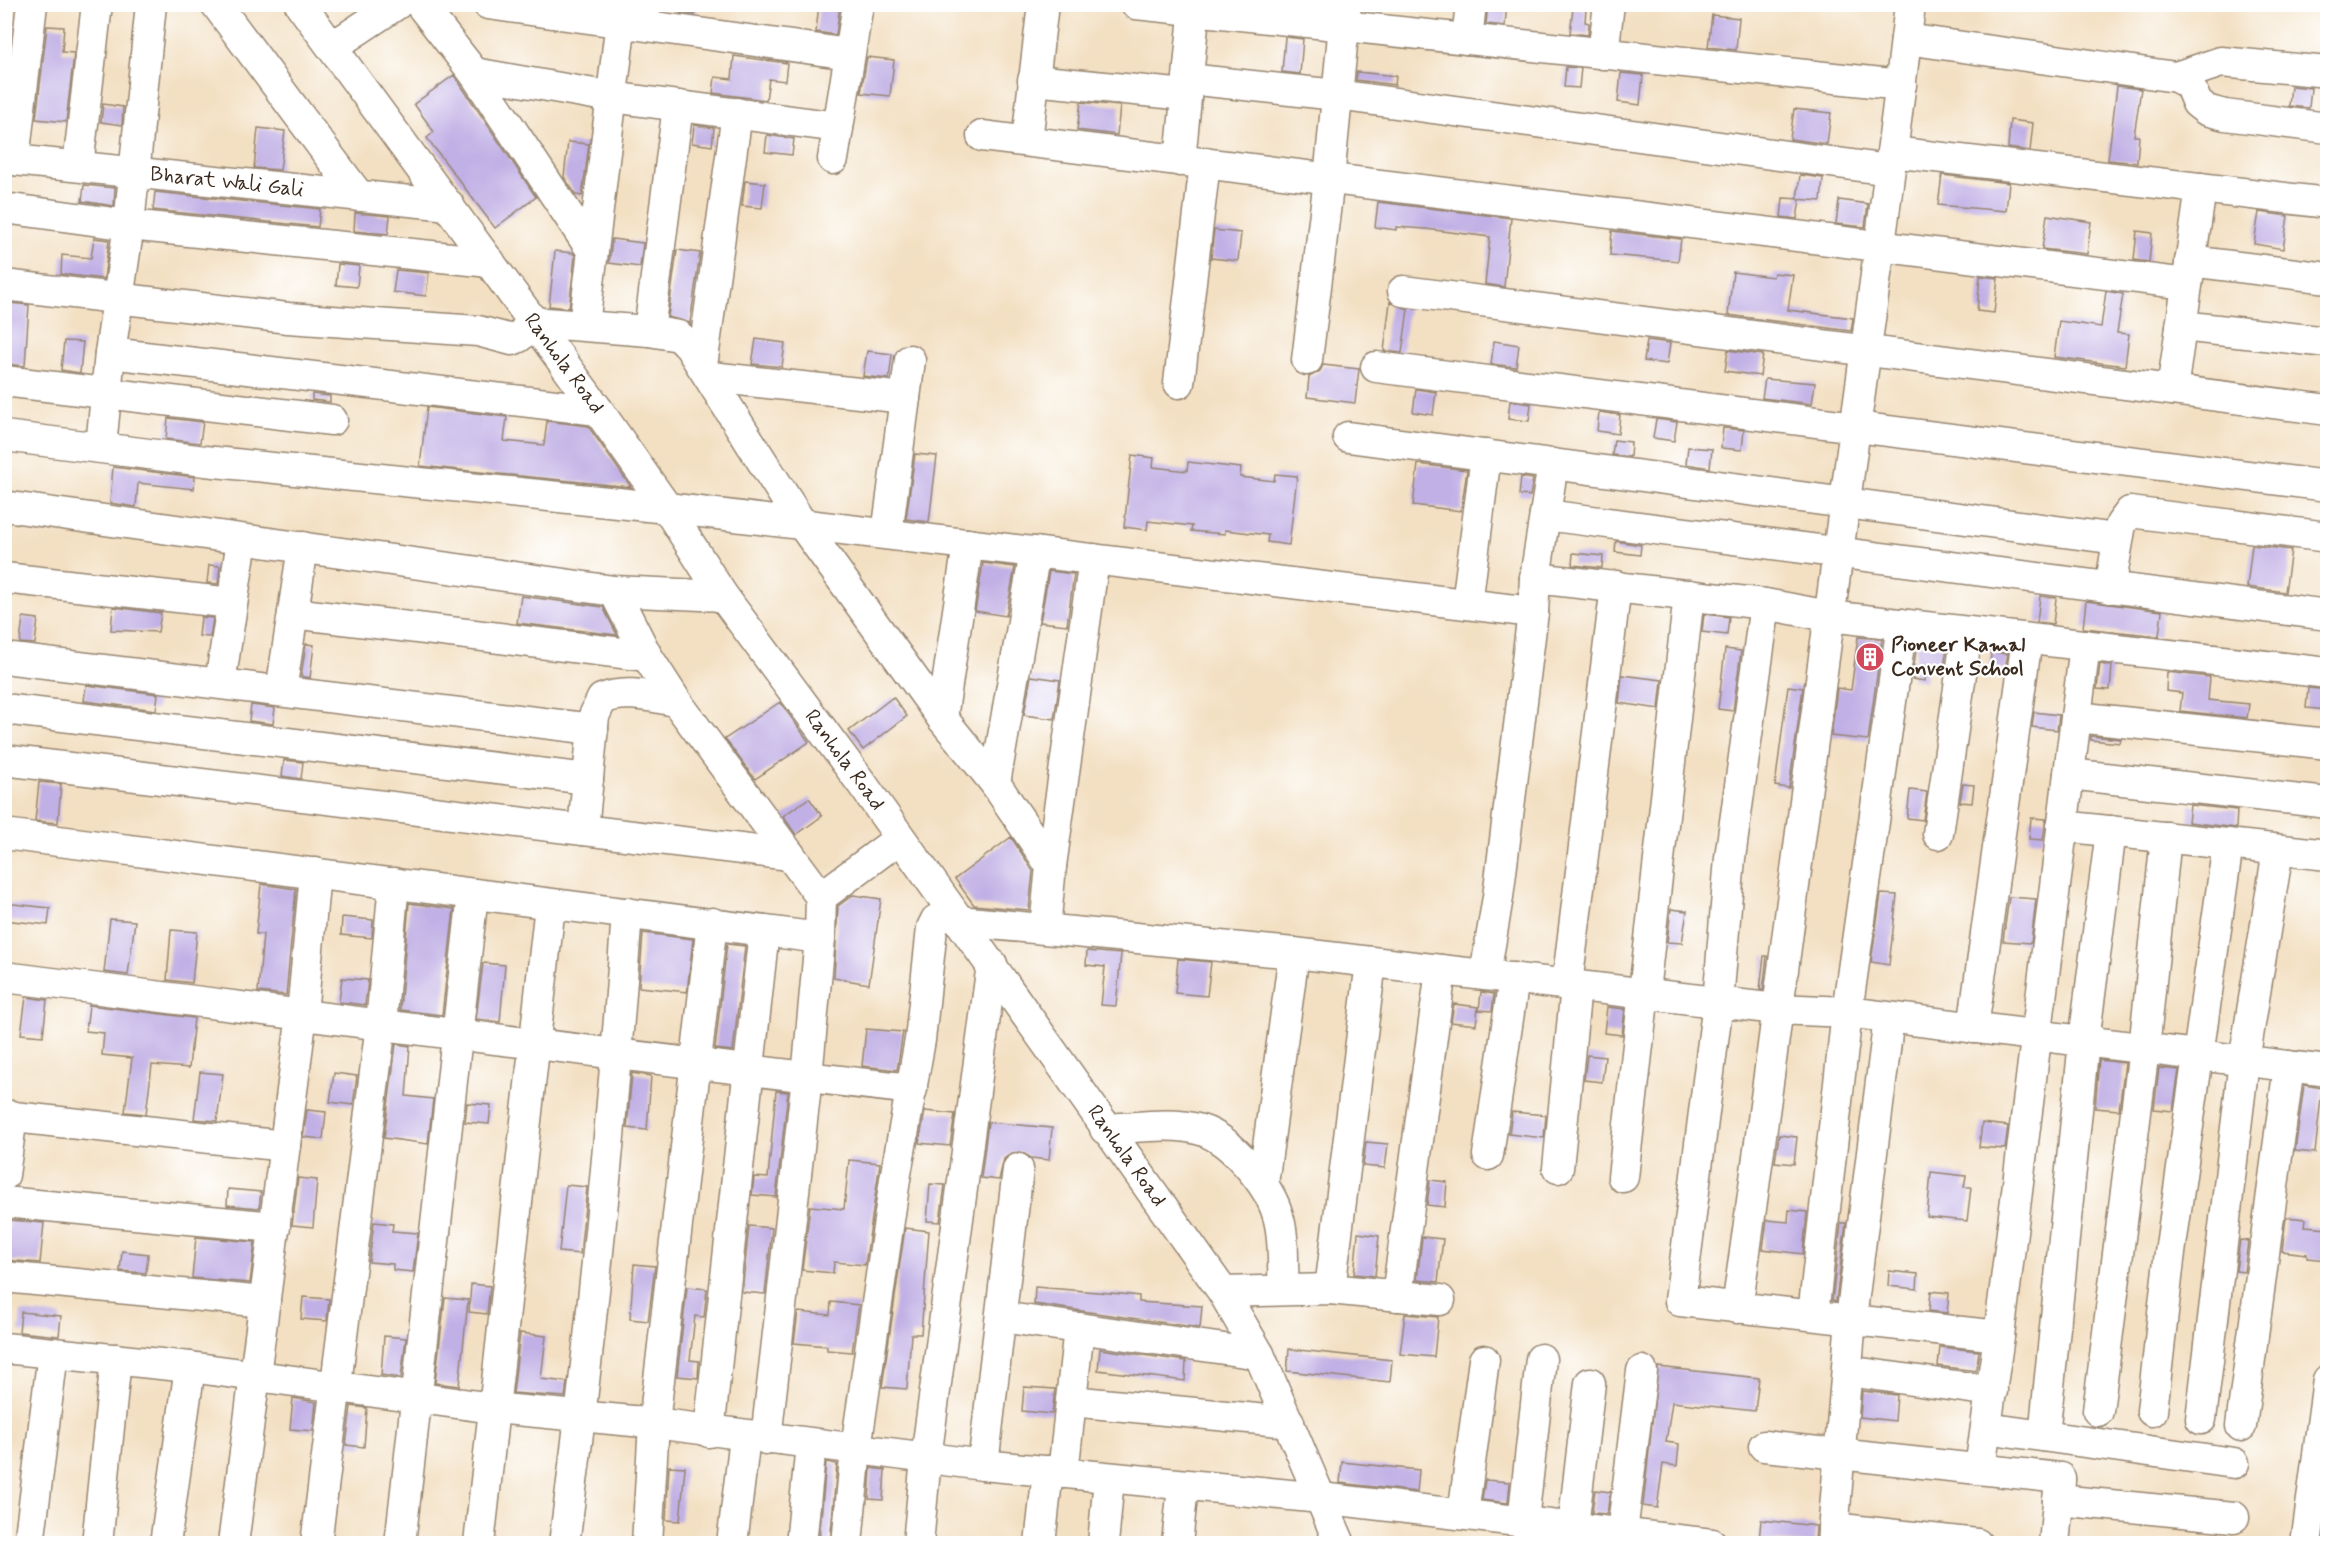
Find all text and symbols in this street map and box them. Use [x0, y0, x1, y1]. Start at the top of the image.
street label: Bharat Wali Gali [149, 160, 305, 204]
street label: Ranhola Road [517, 307, 610, 420]
place label: Pioneer Kamal Convent School [1891, 631, 2025, 683]
building icon: Pioneer Kamal Convent School [1854, 641, 1886, 673]
street label: Ranhola Road [798, 704, 891, 816]
street label: Ranhola Road [1081, 1099, 1172, 1213]

